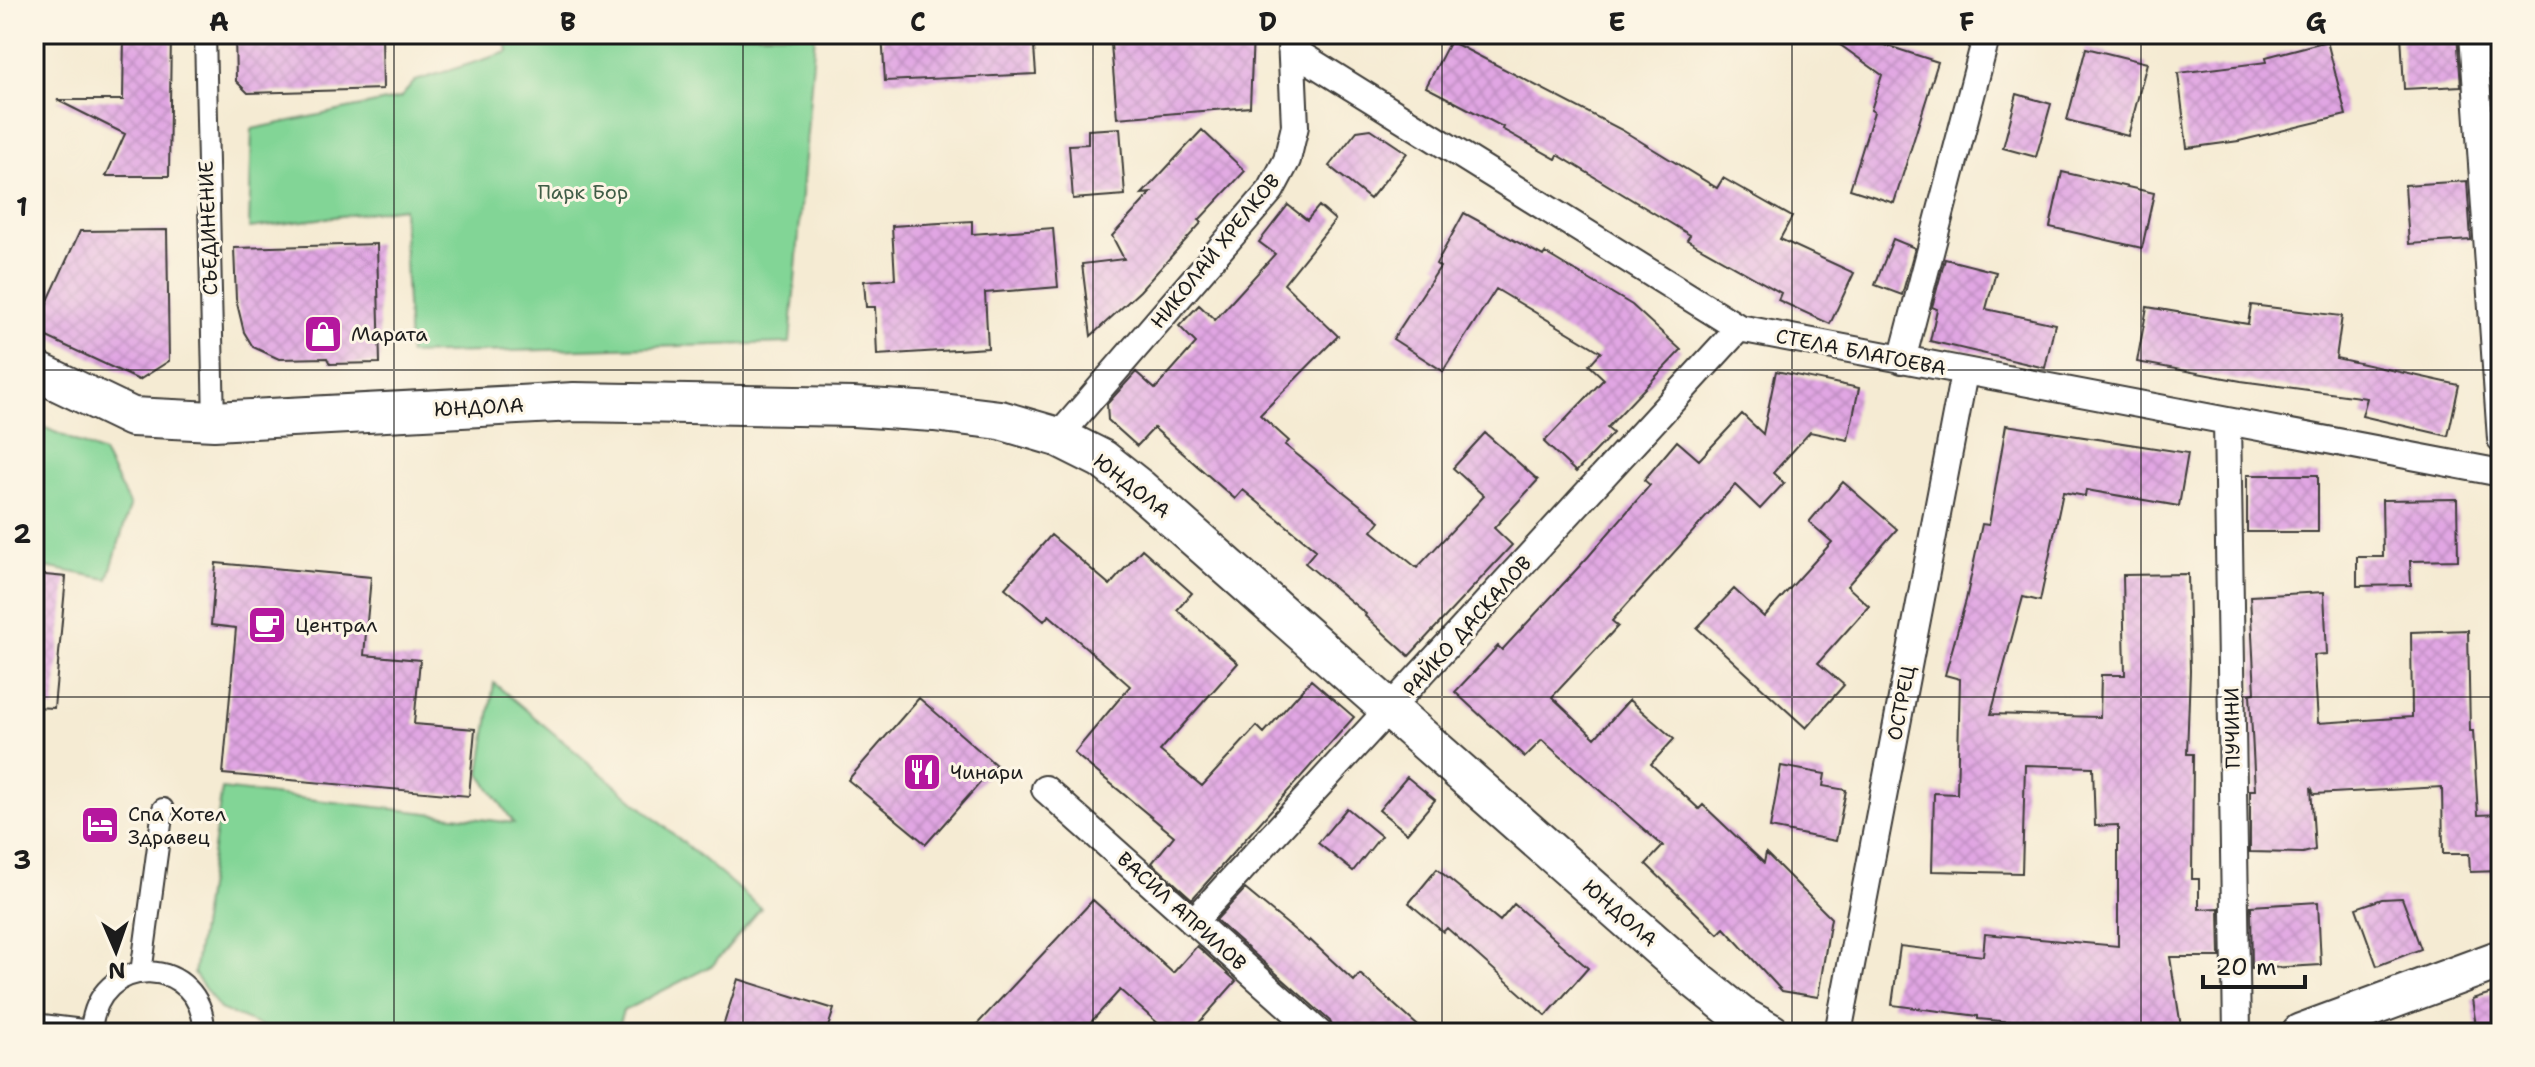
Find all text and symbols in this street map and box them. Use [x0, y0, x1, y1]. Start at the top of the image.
text: A [209, 4, 229, 39]
text: B [560, 4, 576, 39]
text: C [910, 4, 926, 39]
text: D [1259, 4, 1277, 39]
text: E [1608, 4, 1626, 39]
text: F [1959, 4, 1975, 39]
text: G [2306, 4, 2327, 39]
street label: СЪЕДИНЕНИЕ [193, 160, 223, 296]
street label: НИКОЛАЙ ХРЕЛКОВ [1144, 168, 1286, 334]
park label: Парк Бор [538, 179, 628, 205]
text: 1 [16, 189, 28, 224]
shop icon: Марата [302, 313, 344, 355]
place label: Марата [351, 321, 428, 347]
street label: СТЕЛА БЛАГОЕВА [1774, 323, 1948, 381]
street label: ЮНДОЛА [433, 392, 525, 422]
street label: ЮНДОЛА [1089, 448, 1175, 524]
text: 2 [13, 516, 31, 551]
street label: РАЙКО ДАСКАЛОВ [1397, 550, 1537, 702]
cafe icon: Централ [246, 604, 288, 646]
place label: Централ [295, 612, 377, 638]
street label: ОСТРЕЦ [1881, 663, 1921, 743]
street label: ПУЧИНИ [2218, 687, 2246, 769]
restaurant icon: Чинари [901, 751, 943, 793]
place label: Чинари [950, 759, 1023, 785]
place label: Спа Хотел Здравец [128, 801, 226, 850]
hotel icon: Спа Хотел Здравец [79, 804, 121, 846]
text: 3 [13, 842, 31, 877]
street label: ВАСИЛ АПРИЛОВ [1112, 846, 1252, 976]
street label: ЮНДОЛА [1578, 874, 1662, 952]
north arrow [76, 911, 156, 991]
scale bar [2203, 939, 2305, 989]
text: 20 m [2215, 951, 2277, 983]
text: N [107, 956, 126, 985]

